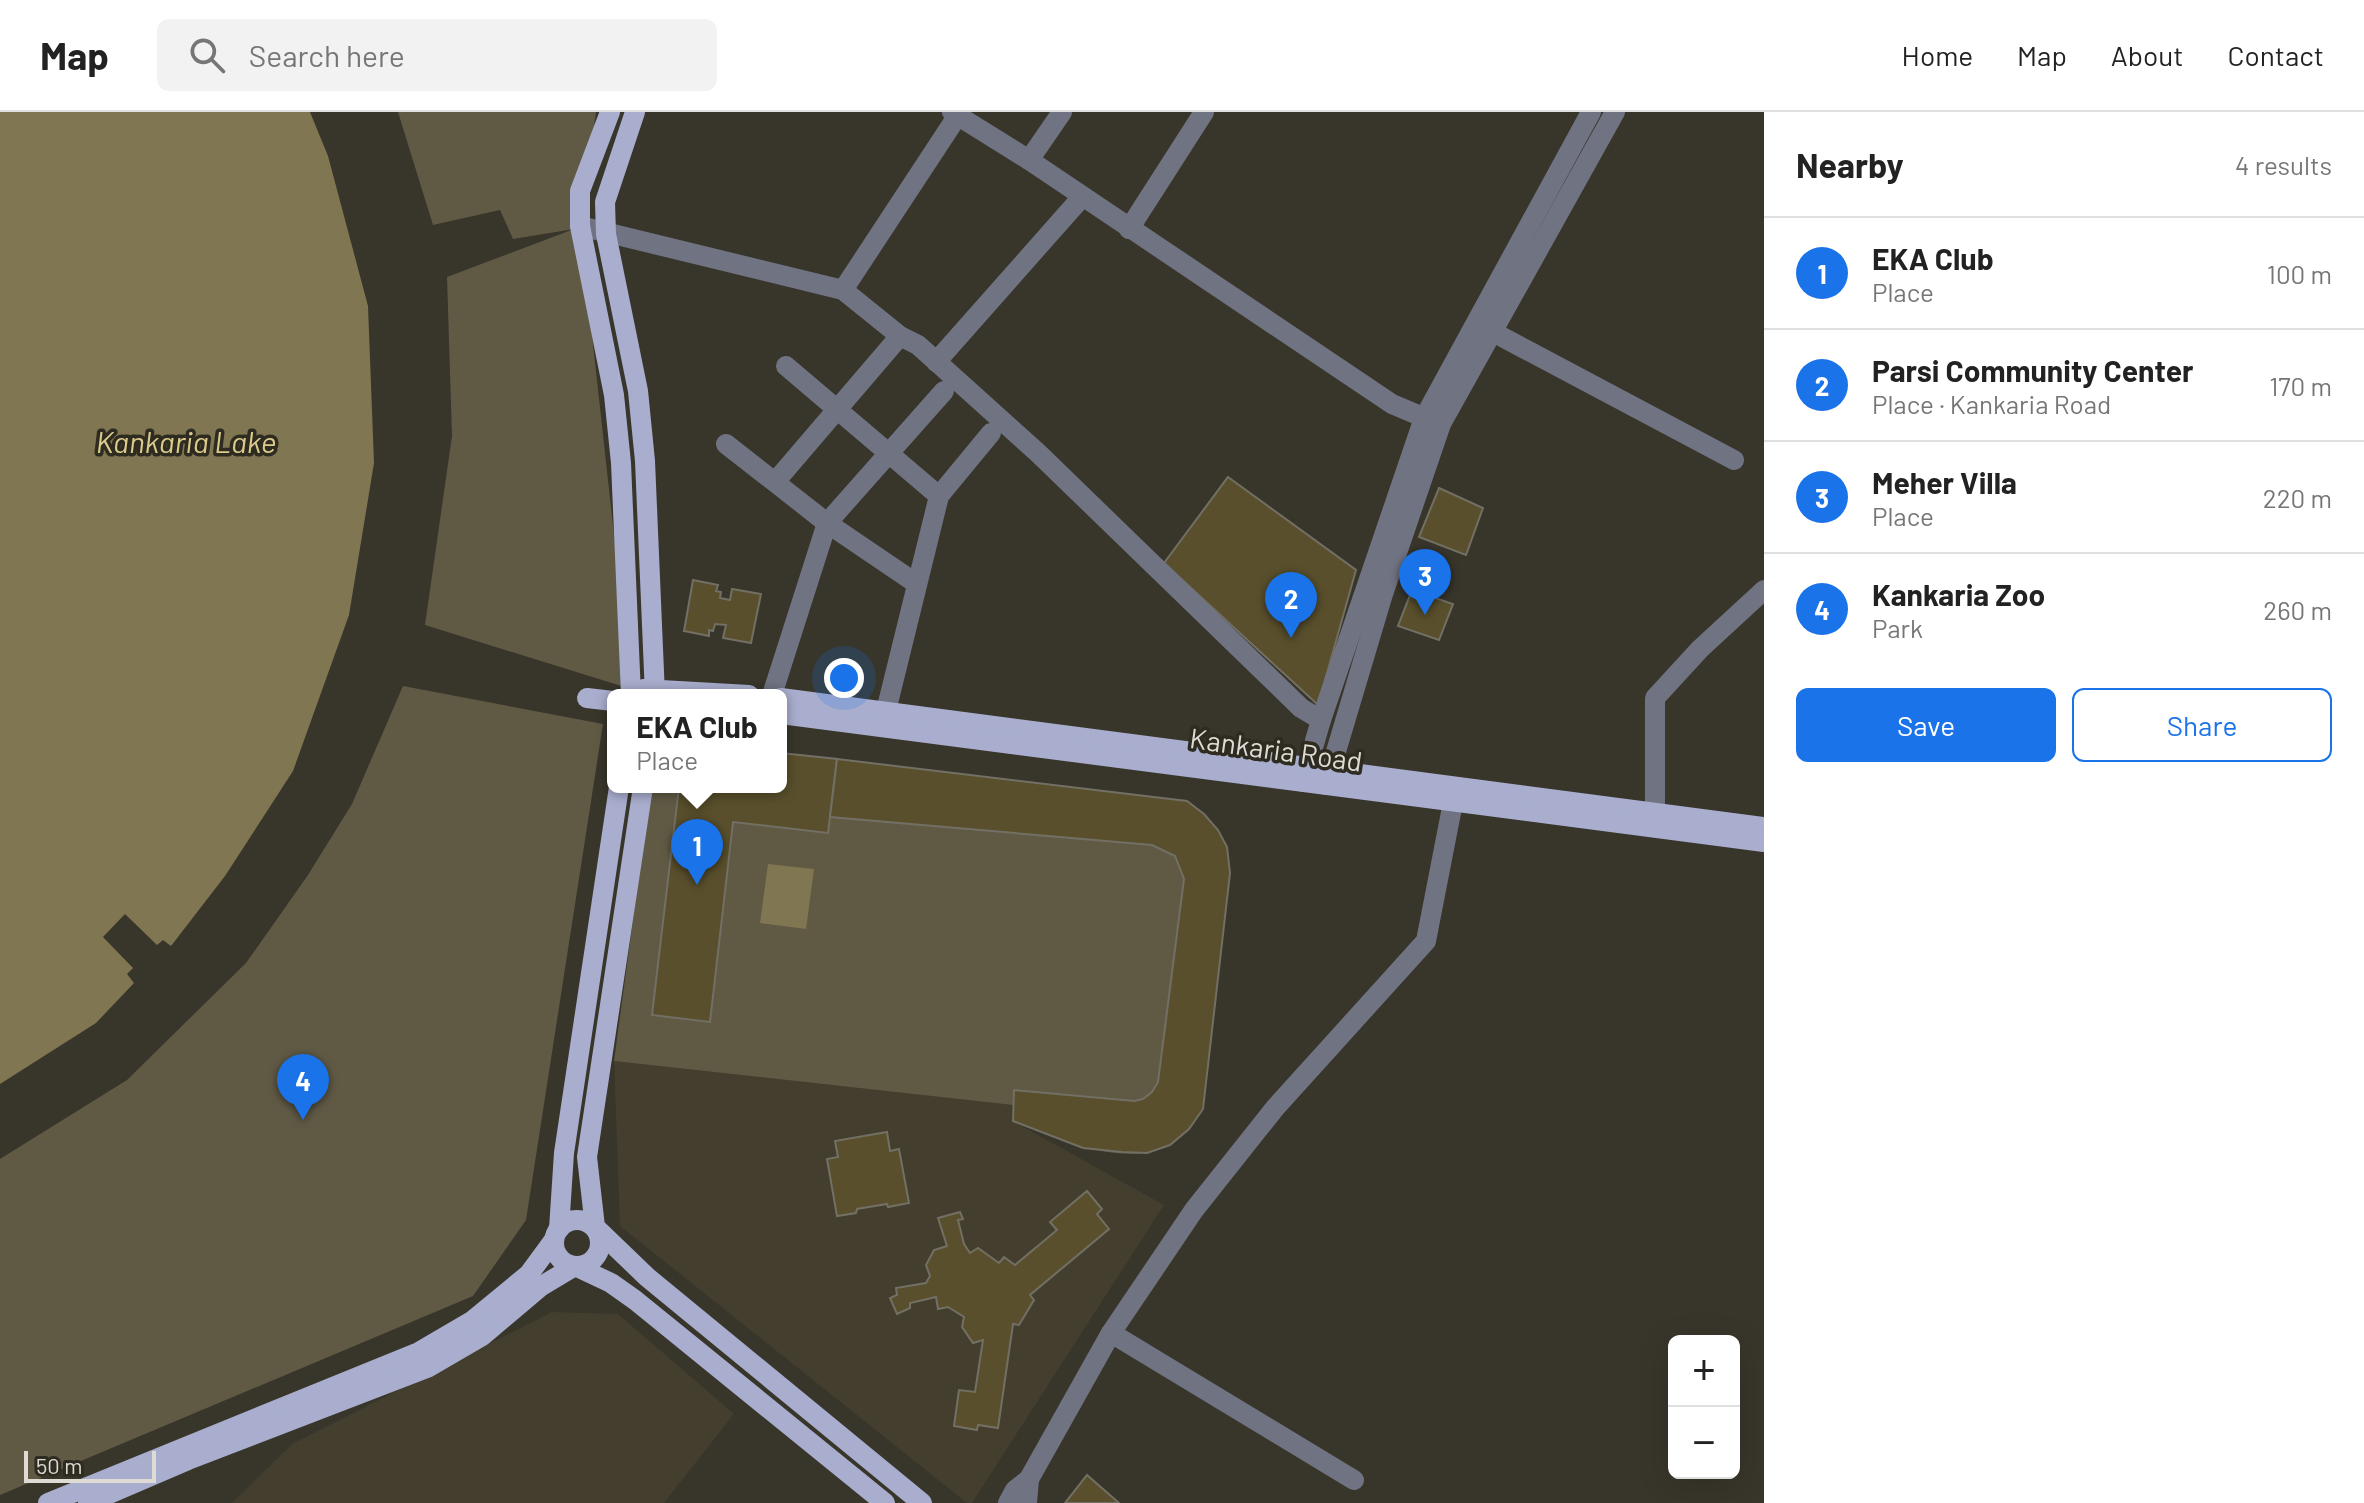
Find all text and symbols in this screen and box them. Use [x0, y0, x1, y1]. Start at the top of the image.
search box [157, 19, 717, 91]
text: Map [40, 32, 109, 78]
icon: search [185, 33, 229, 77]
text: Search here [249, 37, 405, 73]
text: Home [1902, 38, 1973, 72]
text: Map [2017, 38, 2067, 72]
text: About [2111, 38, 2183, 72]
text: Contact [2227, 38, 2324, 72]
text: Nearby [1796, 144, 1904, 185]
text: 4 results [2235, 149, 2332, 180]
text: EKA Club [1872, 240, 1994, 276]
text: 1 [1817, 258, 1827, 289]
text: 100 m [2267, 258, 2332, 289]
text: Place [1872, 276, 1934, 307]
text: Parsi Community Center [1872, 352, 2194, 388]
text: 2 [1815, 370, 1829, 401]
text: 170 m [2269, 370, 2332, 401]
text: Place · Kankaria Road [1872, 388, 2111, 419]
water label: Kankaria Lake [96, 423, 276, 459]
text: Meher Villa [1872, 464, 2017, 500]
text: 3 [1815, 482, 1829, 513]
text: 220 m [2263, 482, 2332, 513]
text: Place [1872, 500, 1934, 531]
pin: 3 [1399, 549, 1451, 615]
pin: 2 [1265, 572, 1317, 638]
text: Kankaria Zoo [1872, 576, 2045, 612]
text: 4 [1814, 594, 1830, 625]
text: 260 m [2263, 594, 2332, 625]
text: Park [1872, 612, 1923, 643]
your location [824, 658, 864, 698]
button: Save [1796, 688, 2056, 762]
button: Share [2072, 688, 2332, 762]
popup [607, 689, 787, 793]
text: EKA Club [636, 708, 758, 744]
street label: Kankaria Road [1188, 720, 1365, 778]
text: Place [636, 744, 698, 775]
pin: 1 [671, 819, 723, 885]
pin: 4 [277, 1054, 329, 1120]
map controls [1668, 1335, 1740, 1479]
button: + [1668, 1335, 1740, 1407]
button: − [1668, 1407, 1740, 1479]
scale bar [24, 1447, 156, 1483]
text: 50 m [36, 1452, 82, 1478]

